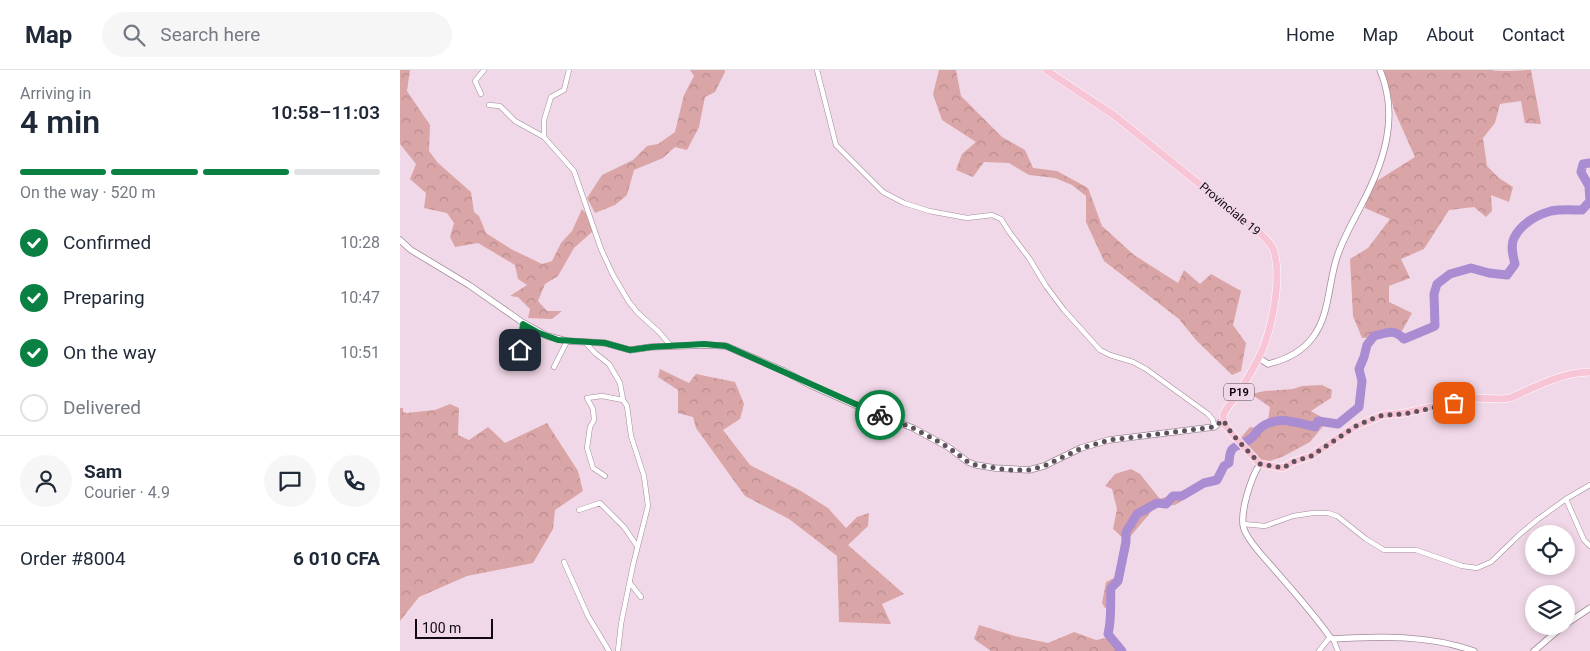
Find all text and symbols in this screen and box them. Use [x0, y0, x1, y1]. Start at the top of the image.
search box [102, 12, 452, 57]
text: Map [25, 21, 72, 49]
icon: search [120, 21, 148, 49]
text: Search here [160, 23, 260, 46]
text: Home [1286, 24, 1335, 45]
text: Map [1363, 24, 1398, 45]
text: About [1426, 24, 1474, 45]
text: Contact [1502, 24, 1565, 45]
text: Arriving in [20, 84, 91, 103]
text: 10:58–11:03 [271, 101, 380, 124]
text: 4 min [20, 103, 100, 141]
street label: Provinciale 19 [1197, 179, 1263, 239]
text: On the way · 520 m [20, 183, 156, 202]
icon: check [20, 229, 48, 257]
text: Confirmed [63, 231, 151, 254]
text: 10:28 [340, 233, 380, 252]
icon: check [20, 284, 48, 312]
text: Preparing [63, 286, 145, 309]
text: 10:47 [340, 288, 380, 307]
pin [499, 329, 541, 371]
icon: home [506, 336, 534, 364]
icon: check [20, 339, 48, 367]
text: On the way [63, 341, 156, 364]
text: 10:51 [340, 343, 380, 362]
pin [1433, 382, 1475, 424]
road number: P19 [1224, 384, 1254, 401]
icon: bag [1440, 389, 1468, 417]
courier [855, 390, 905, 440]
text: Delivered [63, 396, 141, 419]
icon: bike [866, 401, 894, 429]
button: person [20, 455, 72, 507]
button: chat [264, 455, 316, 507]
button: phone [328, 455, 380, 507]
text: Sam [84, 460, 122, 483]
text: Courier · 4.9 [84, 483, 170, 502]
map controls [1525, 525, 1575, 635]
button: locate [1525, 525, 1575, 575]
text: Order #8004 [20, 547, 126, 570]
text: 6 010 CFA [293, 547, 380, 570]
button: layers [1525, 585, 1575, 635]
scale bar [415, 616, 492, 639]
text: 100 m [422, 620, 461, 636]

